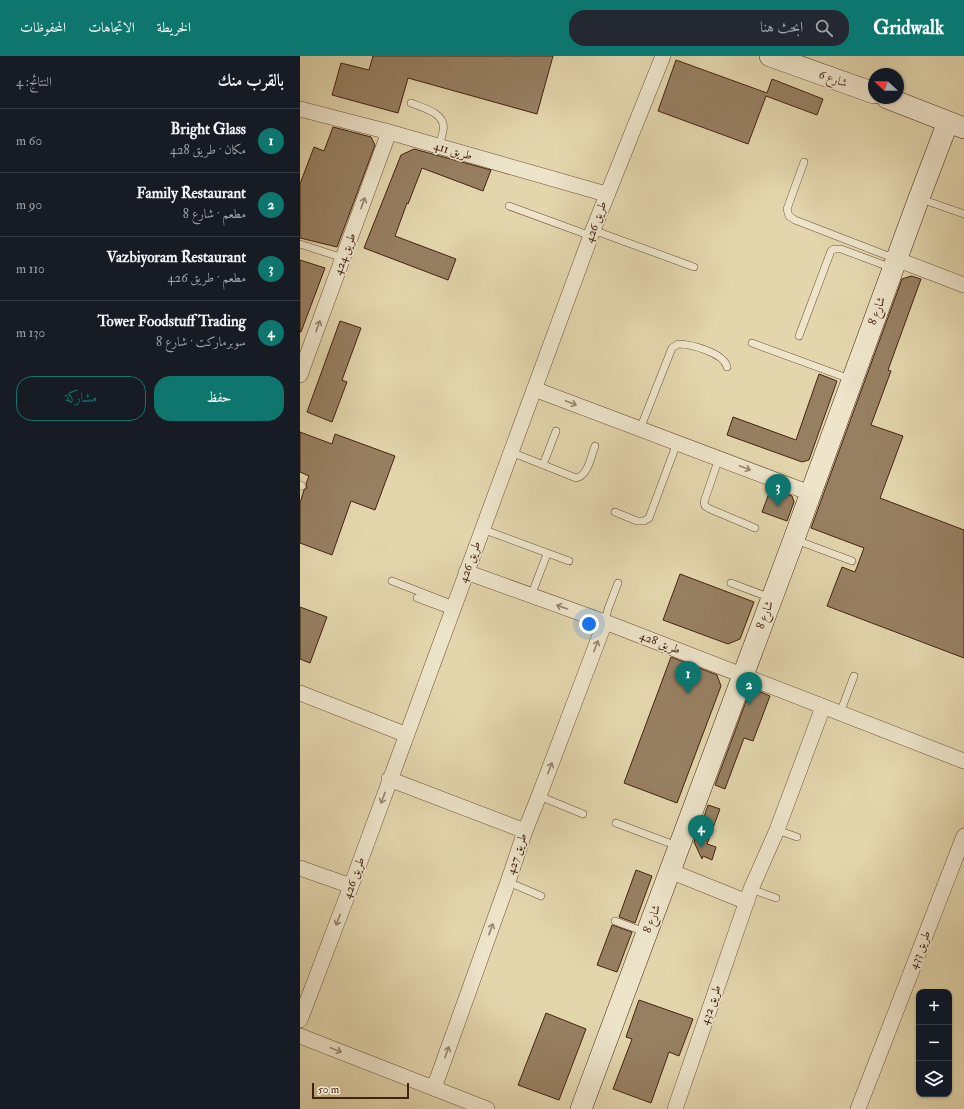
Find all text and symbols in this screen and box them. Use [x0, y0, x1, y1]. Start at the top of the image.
search box [569, 10, 849, 46]
text: Gridwalk [873, 16, 944, 40]
icon: search [813, 17, 835, 39]
text: ابحث هنا [760, 18, 803, 37]
text: المحفوظات [20, 19, 66, 36]
text: الاتجاهات [88, 19, 135, 36]
text: الخريطة [157, 19, 191, 36]
street label: شارع 6 [816, 67, 850, 94]
north arrow [868, 68, 904, 104]
text: بالقرب منك [218, 70, 284, 91]
text: النتائج: 4 [16, 74, 52, 90]
text: Bright Glass [171, 120, 246, 139]
text: 60 m [16, 133, 42, 149]
text: 1 [269, 133, 273, 149]
street label: طريق 411 [432, 138, 474, 164]
text: مكان · طريق 428 [170, 142, 246, 158]
text: Family Restaurant [137, 184, 246, 203]
text: 90 m [16, 197, 42, 213]
text: 2 [268, 197, 274, 213]
one-way arrow [360, 197, 367, 210]
street label: طريق 426 [582, 199, 610, 245]
text: مطعم · شارع 8 [183, 206, 246, 222]
street label: طريق 424 [331, 231, 360, 277]
text: Vazbiyoram Restaurant [107, 248, 246, 267]
text: 110 m [16, 261, 45, 277]
text: 3 [269, 261, 274, 277]
text: مطعم · طريق 426 [168, 270, 246, 286]
street label: شارع 8 [865, 295, 892, 328]
text: Tower Foodstuff Trading [97, 312, 246, 331]
one-way arrow [315, 320, 323, 332]
text: 130 m [16, 325, 45, 341]
text: 4 [268, 325, 275, 341]
text: سوبرماركت · شارع 8 [156, 334, 246, 350]
button: مشاركة [16, 376, 146, 421]
button: حفظ [154, 376, 284, 421]
one-way arrow [564, 399, 576, 407]
one-way arrow [739, 465, 751, 473]
pin: 3 [765, 474, 791, 507]
street label: طريق 426 [456, 539, 484, 585]
street label: شارع 8 [753, 599, 780, 632]
one-way arrow [557, 603, 569, 611]
your location [579, 614, 599, 634]
street label: طريق 428 [637, 628, 683, 658]
one-way arrow [592, 641, 600, 653]
pin: 1 [675, 661, 701, 694]
pin: 2 [736, 672, 762, 705]
one-way arrow [546, 762, 554, 774]
one-way arrow [378, 791, 386, 803]
pin: 4 [688, 815, 714, 848]
street label: طريق 427 [503, 831, 531, 877]
street label: طريق 426 [340, 855, 368, 901]
street label: شارع 8 [640, 903, 667, 936]
one-way arrow [334, 913, 342, 925]
one-way arrow [488, 923, 495, 936]
street label: طريق 433 [906, 928, 934, 971]
street label: طريق 432 [697, 983, 725, 1027]
map controls [916, 989, 952, 1097]
button: + [916, 989, 952, 1025]
button: − [916, 1025, 952, 1061]
one-way arrow [444, 1045, 451, 1058]
one-way arrow [330, 1047, 342, 1054]
button: layers [916, 1061, 952, 1097]
scale bar [312, 1081, 409, 1100]
text: 50 m [318, 1083, 339, 1096]

